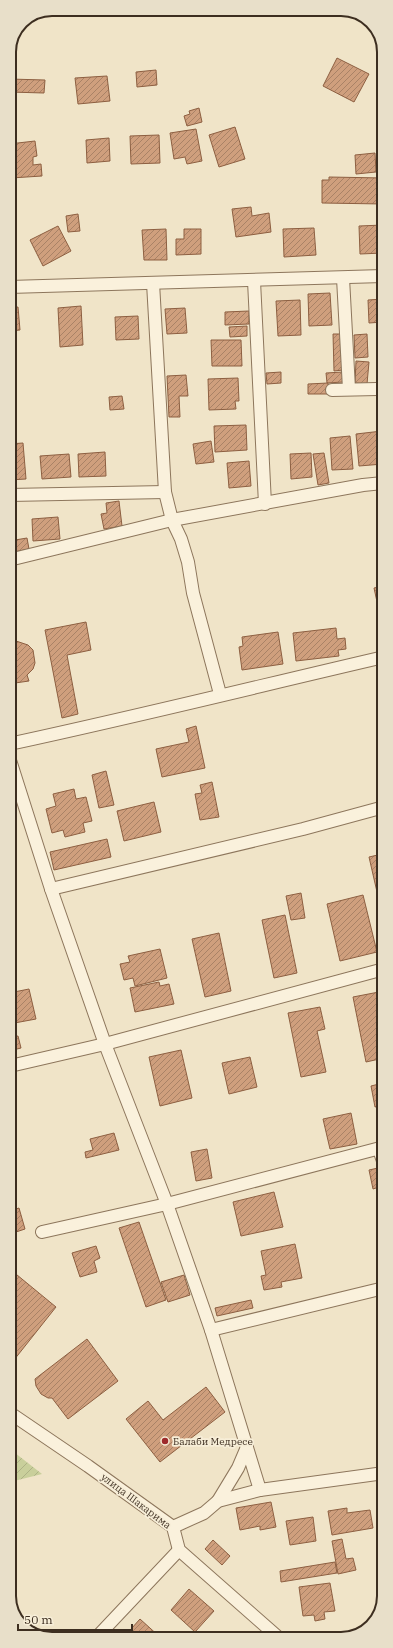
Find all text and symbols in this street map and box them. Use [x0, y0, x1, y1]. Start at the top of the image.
place label: Балаби Медресе [173, 1435, 253, 1448]
marker: Балаби Медресе [160, 1436, 170, 1446]
street label: улица Шакарима [98, 1470, 174, 1532]
scale bar [18, 1606, 132, 1632]
text: 50 m [24, 1612, 53, 1627]

